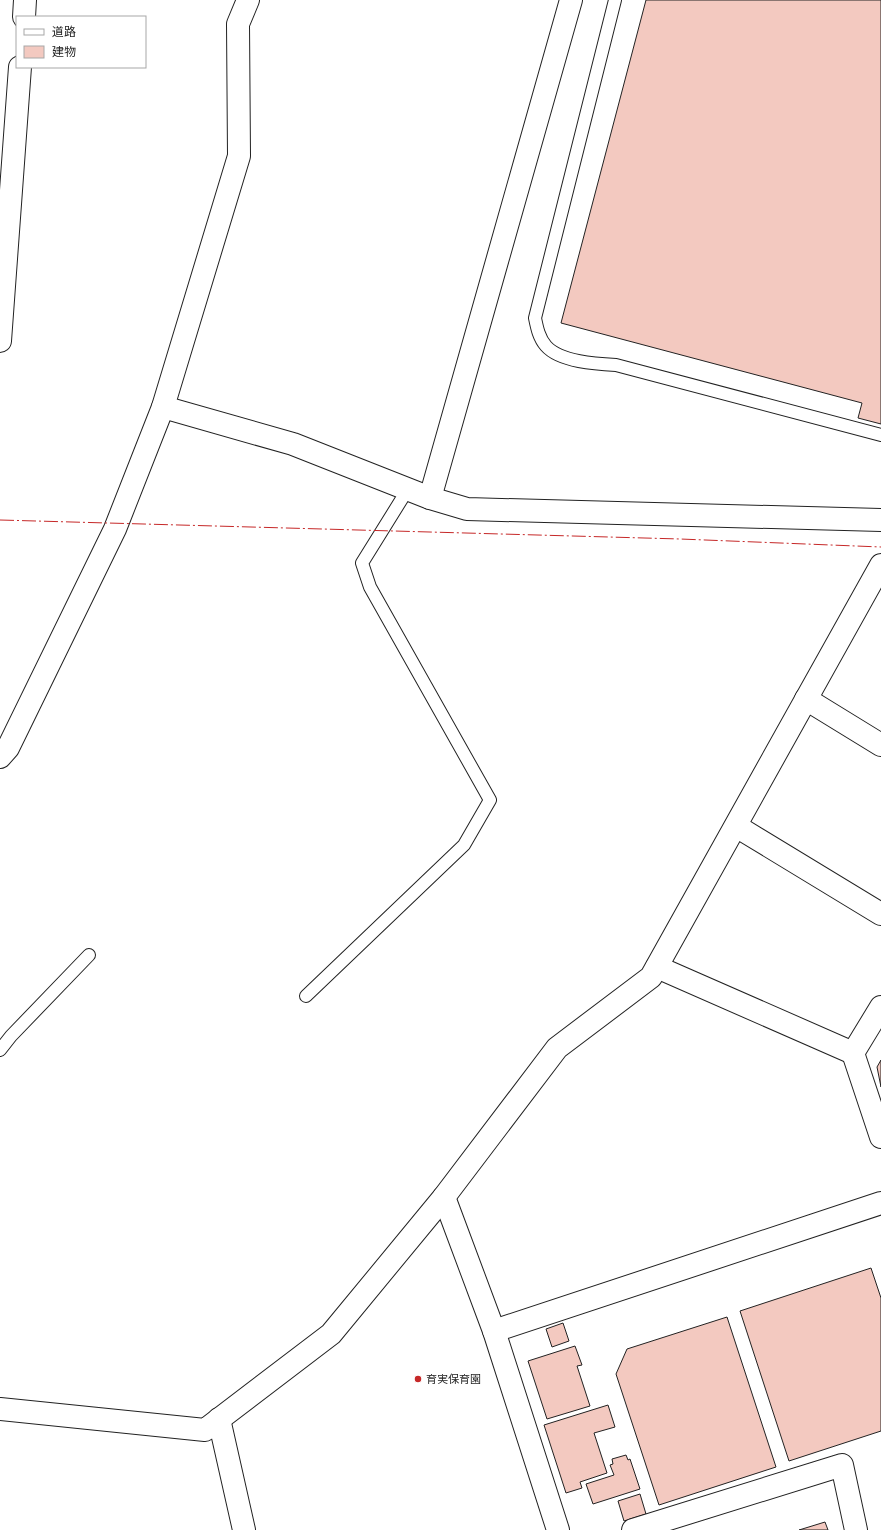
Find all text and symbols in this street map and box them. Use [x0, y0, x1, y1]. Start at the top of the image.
legend [16, 16, 146, 68]
text: 道路 [52, 25, 76, 38]
text: 建物 [52, 45, 76, 58]
place label: 育実保育園 [426, 1373, 481, 1385]
marker: 育実保育園 [413, 1374, 423, 1384]

